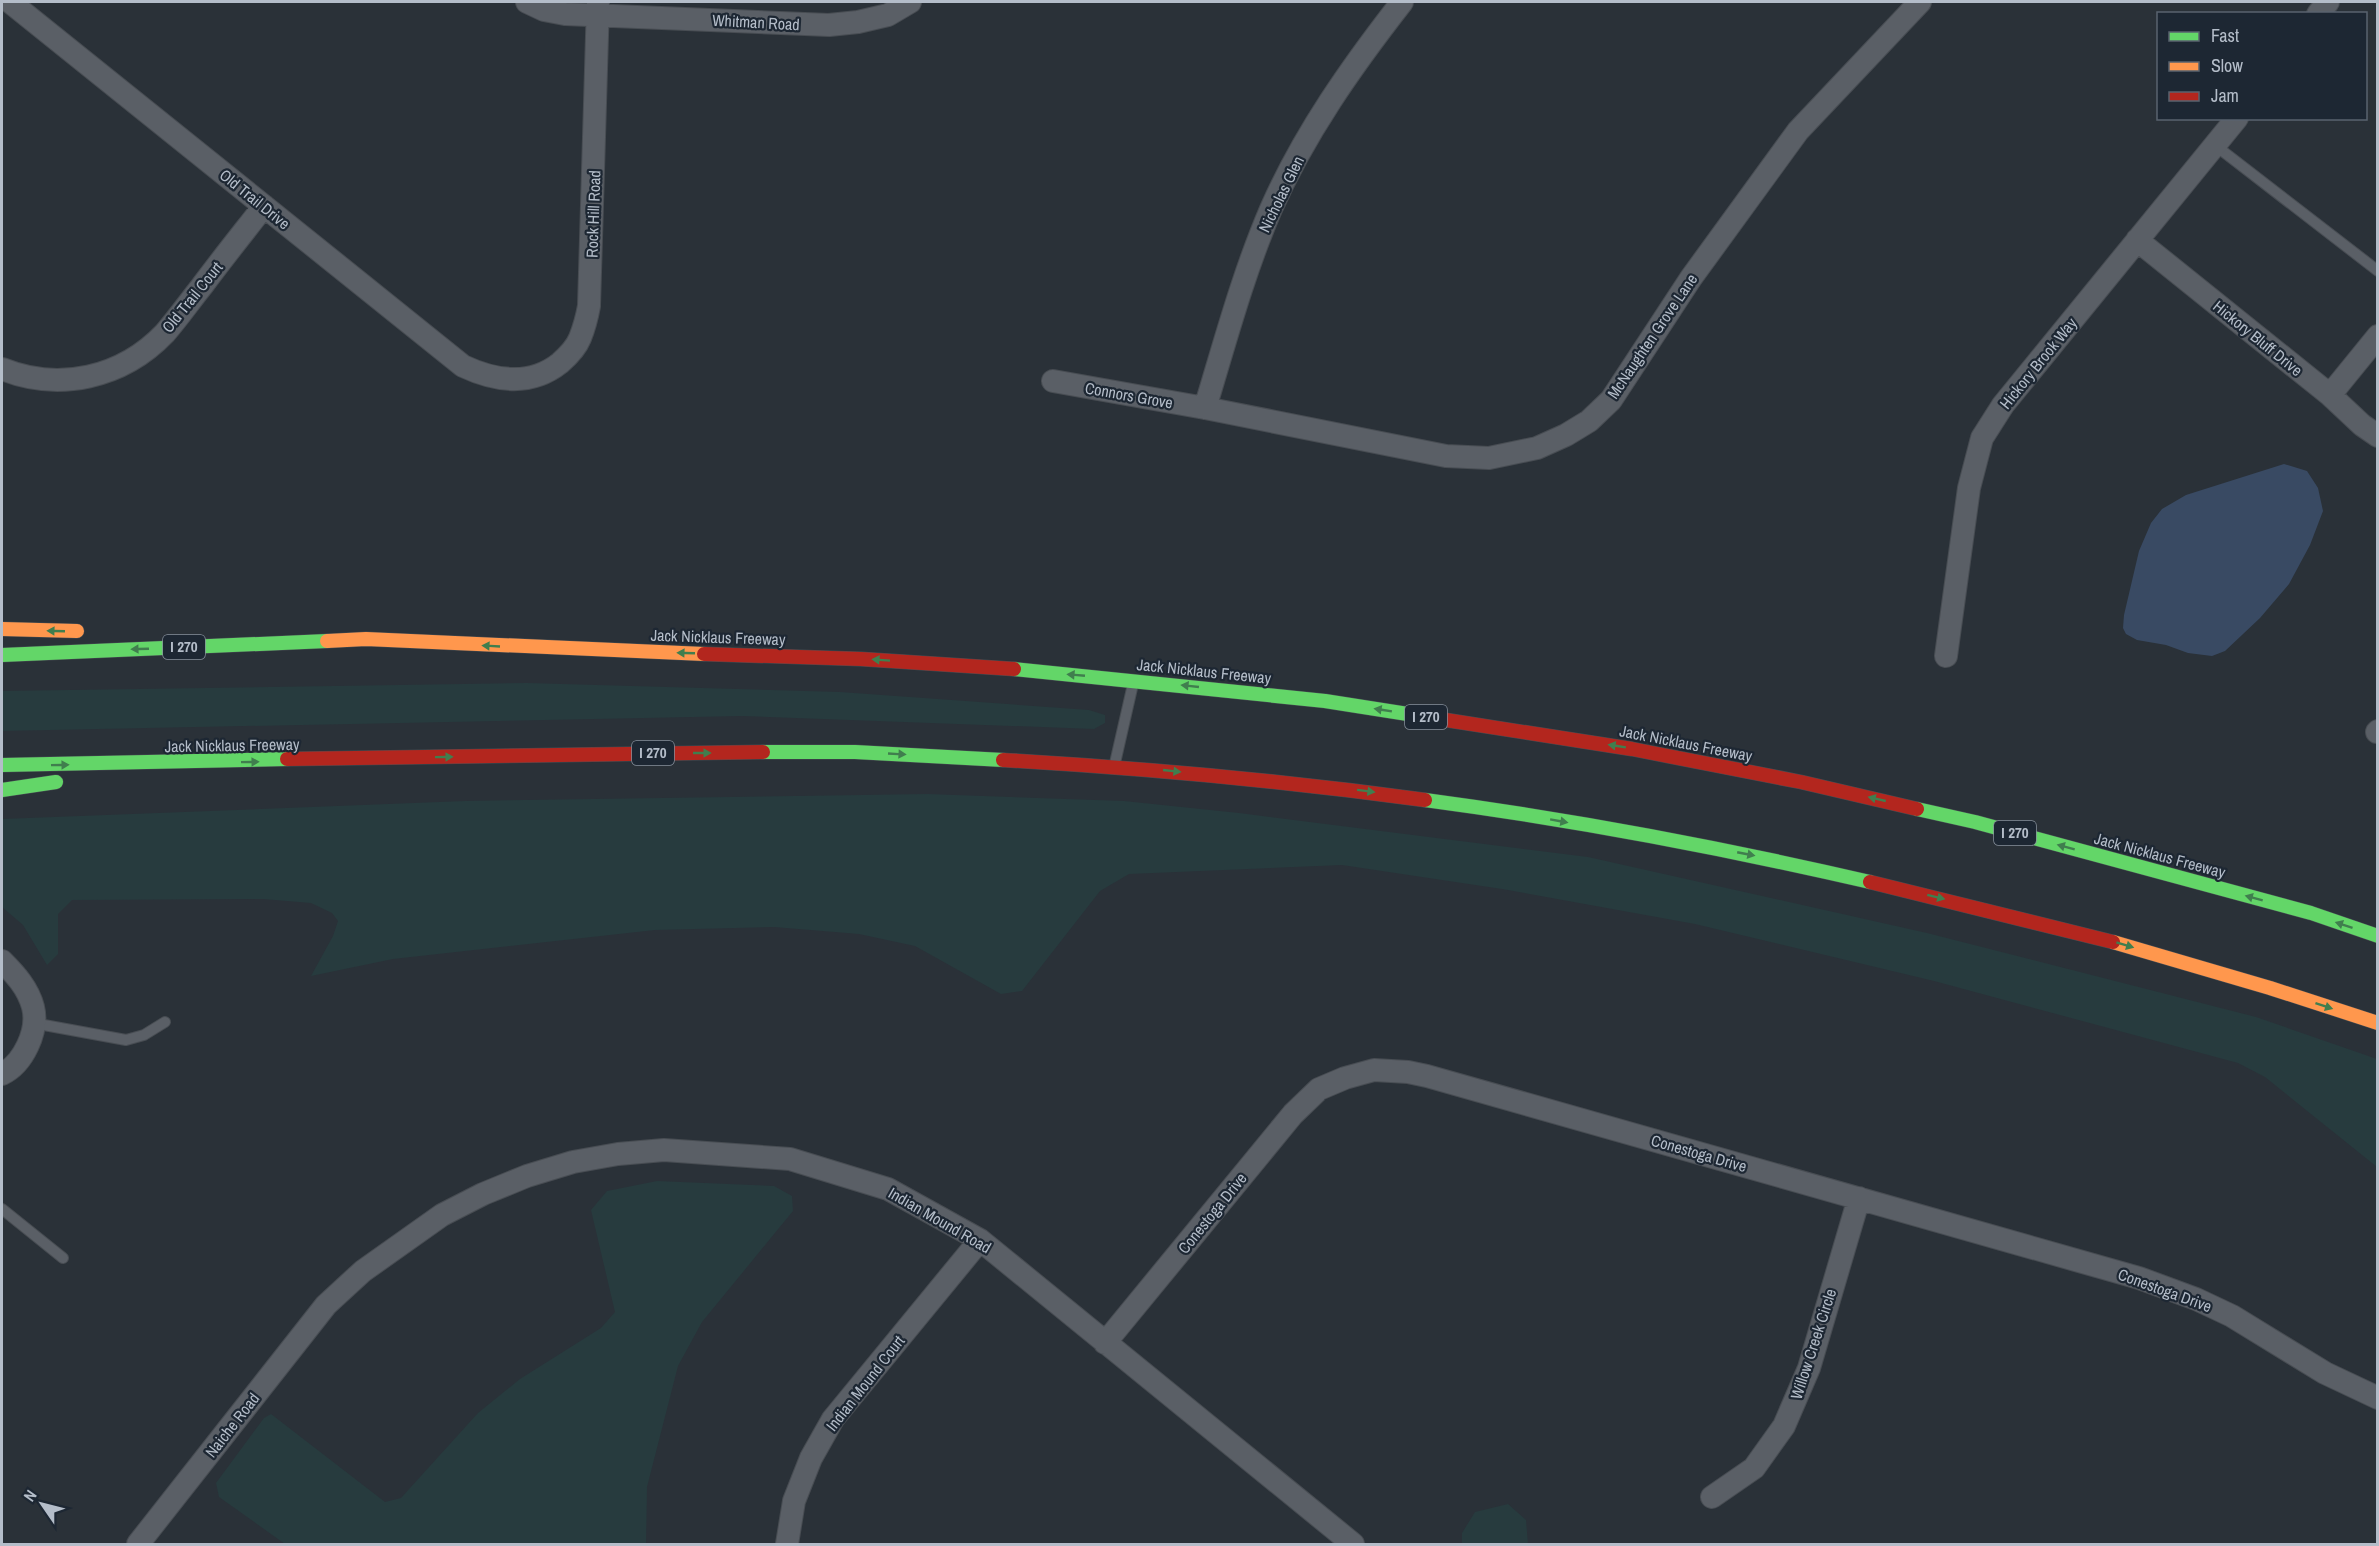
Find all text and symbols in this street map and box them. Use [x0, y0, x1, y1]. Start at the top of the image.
street label: Whitman Road [712, 9, 800, 35]
legend [2157, 12, 2367, 120]
text: Fast [2211, 23, 2239, 48]
text: Slow [2211, 53, 2243, 78]
text: Jam [2211, 83, 2239, 108]
street label: Nicholas Glen [1253, 152, 1309, 236]
street label: Old Trail Drive [215, 164, 295, 234]
street label: Rock Hill Road [580, 170, 606, 258]
street label: Old Trail Court [157, 257, 228, 337]
street label: McNaughten Grove Lane [1602, 269, 1702, 403]
street label: Hickory Bluff Drive [2209, 295, 2307, 381]
street label: Hickory Brook Way [1994, 312, 2082, 413]
street label: Connors Grove [1083, 376, 1175, 414]
street label: Jack Nicklaus Freeway [650, 624, 786, 650]
one-way arrow [46, 626, 65, 636]
road number: I 270 [163, 635, 205, 659]
one-way arrow [482, 641, 501, 650]
one-way arrow [131, 644, 150, 653]
one-way arrow [677, 648, 696, 657]
street label: Jack Nicklaus Freeway [1136, 653, 1273, 689]
one-way arrow [872, 655, 891, 665]
one-way arrow [1066, 670, 1085, 680]
one-way arrow [1180, 681, 1199, 691]
one-way arrow [1374, 705, 1393, 714]
road number: I 270 [1405, 705, 1447, 729]
street label: Jack Nicklaus Freeway [1618, 719, 1755, 767]
street label: Jack Nicklaus Freeway [164, 733, 300, 757]
road number: I 270 [632, 741, 674, 765]
one-way arrow [1608, 742, 1627, 751]
one-way arrow [693, 748, 712, 758]
one-way arrow [888, 750, 907, 759]
one-way arrow [435, 752, 454, 762]
one-way arrow [240, 757, 259, 766]
one-way arrow [50, 760, 69, 770]
one-way arrow [1163, 766, 1182, 776]
one-way arrow [1357, 787, 1376, 796]
one-way arrow [1868, 794, 1886, 804]
one-way arrow [1550, 816, 1569, 825]
road number: I 270 [1994, 821, 2036, 845]
street label: Jack Nicklaus Freeway [2092, 827, 2228, 883]
one-way arrow [2057, 841, 2075, 851]
one-way arrow [1737, 850, 1756, 859]
one-way arrow [1927, 892, 1945, 902]
one-way arrow [2245, 893, 2263, 902]
one-way arrow [2335, 919, 2353, 929]
one-way arrow [2116, 941, 2134, 950]
one-way arrow [2315, 1001, 2333, 1011]
street label: Conestoga Drive [1649, 1129, 1749, 1177]
street label: Conestoga Drive [1172, 1168, 1252, 1258]
street label: Indian Mound Road [885, 1182, 995, 1258]
street label: Conestoga Drive [2115, 1263, 2215, 1317]
street label: Willow Creek Circle [1785, 1286, 1841, 1402]
street label: Indian Mound Court [821, 1330, 910, 1435]
street label: Naiche Road [200, 1388, 264, 1462]
north arrow [12, 1474, 72, 1534]
text: N [18, 1485, 41, 1506]

